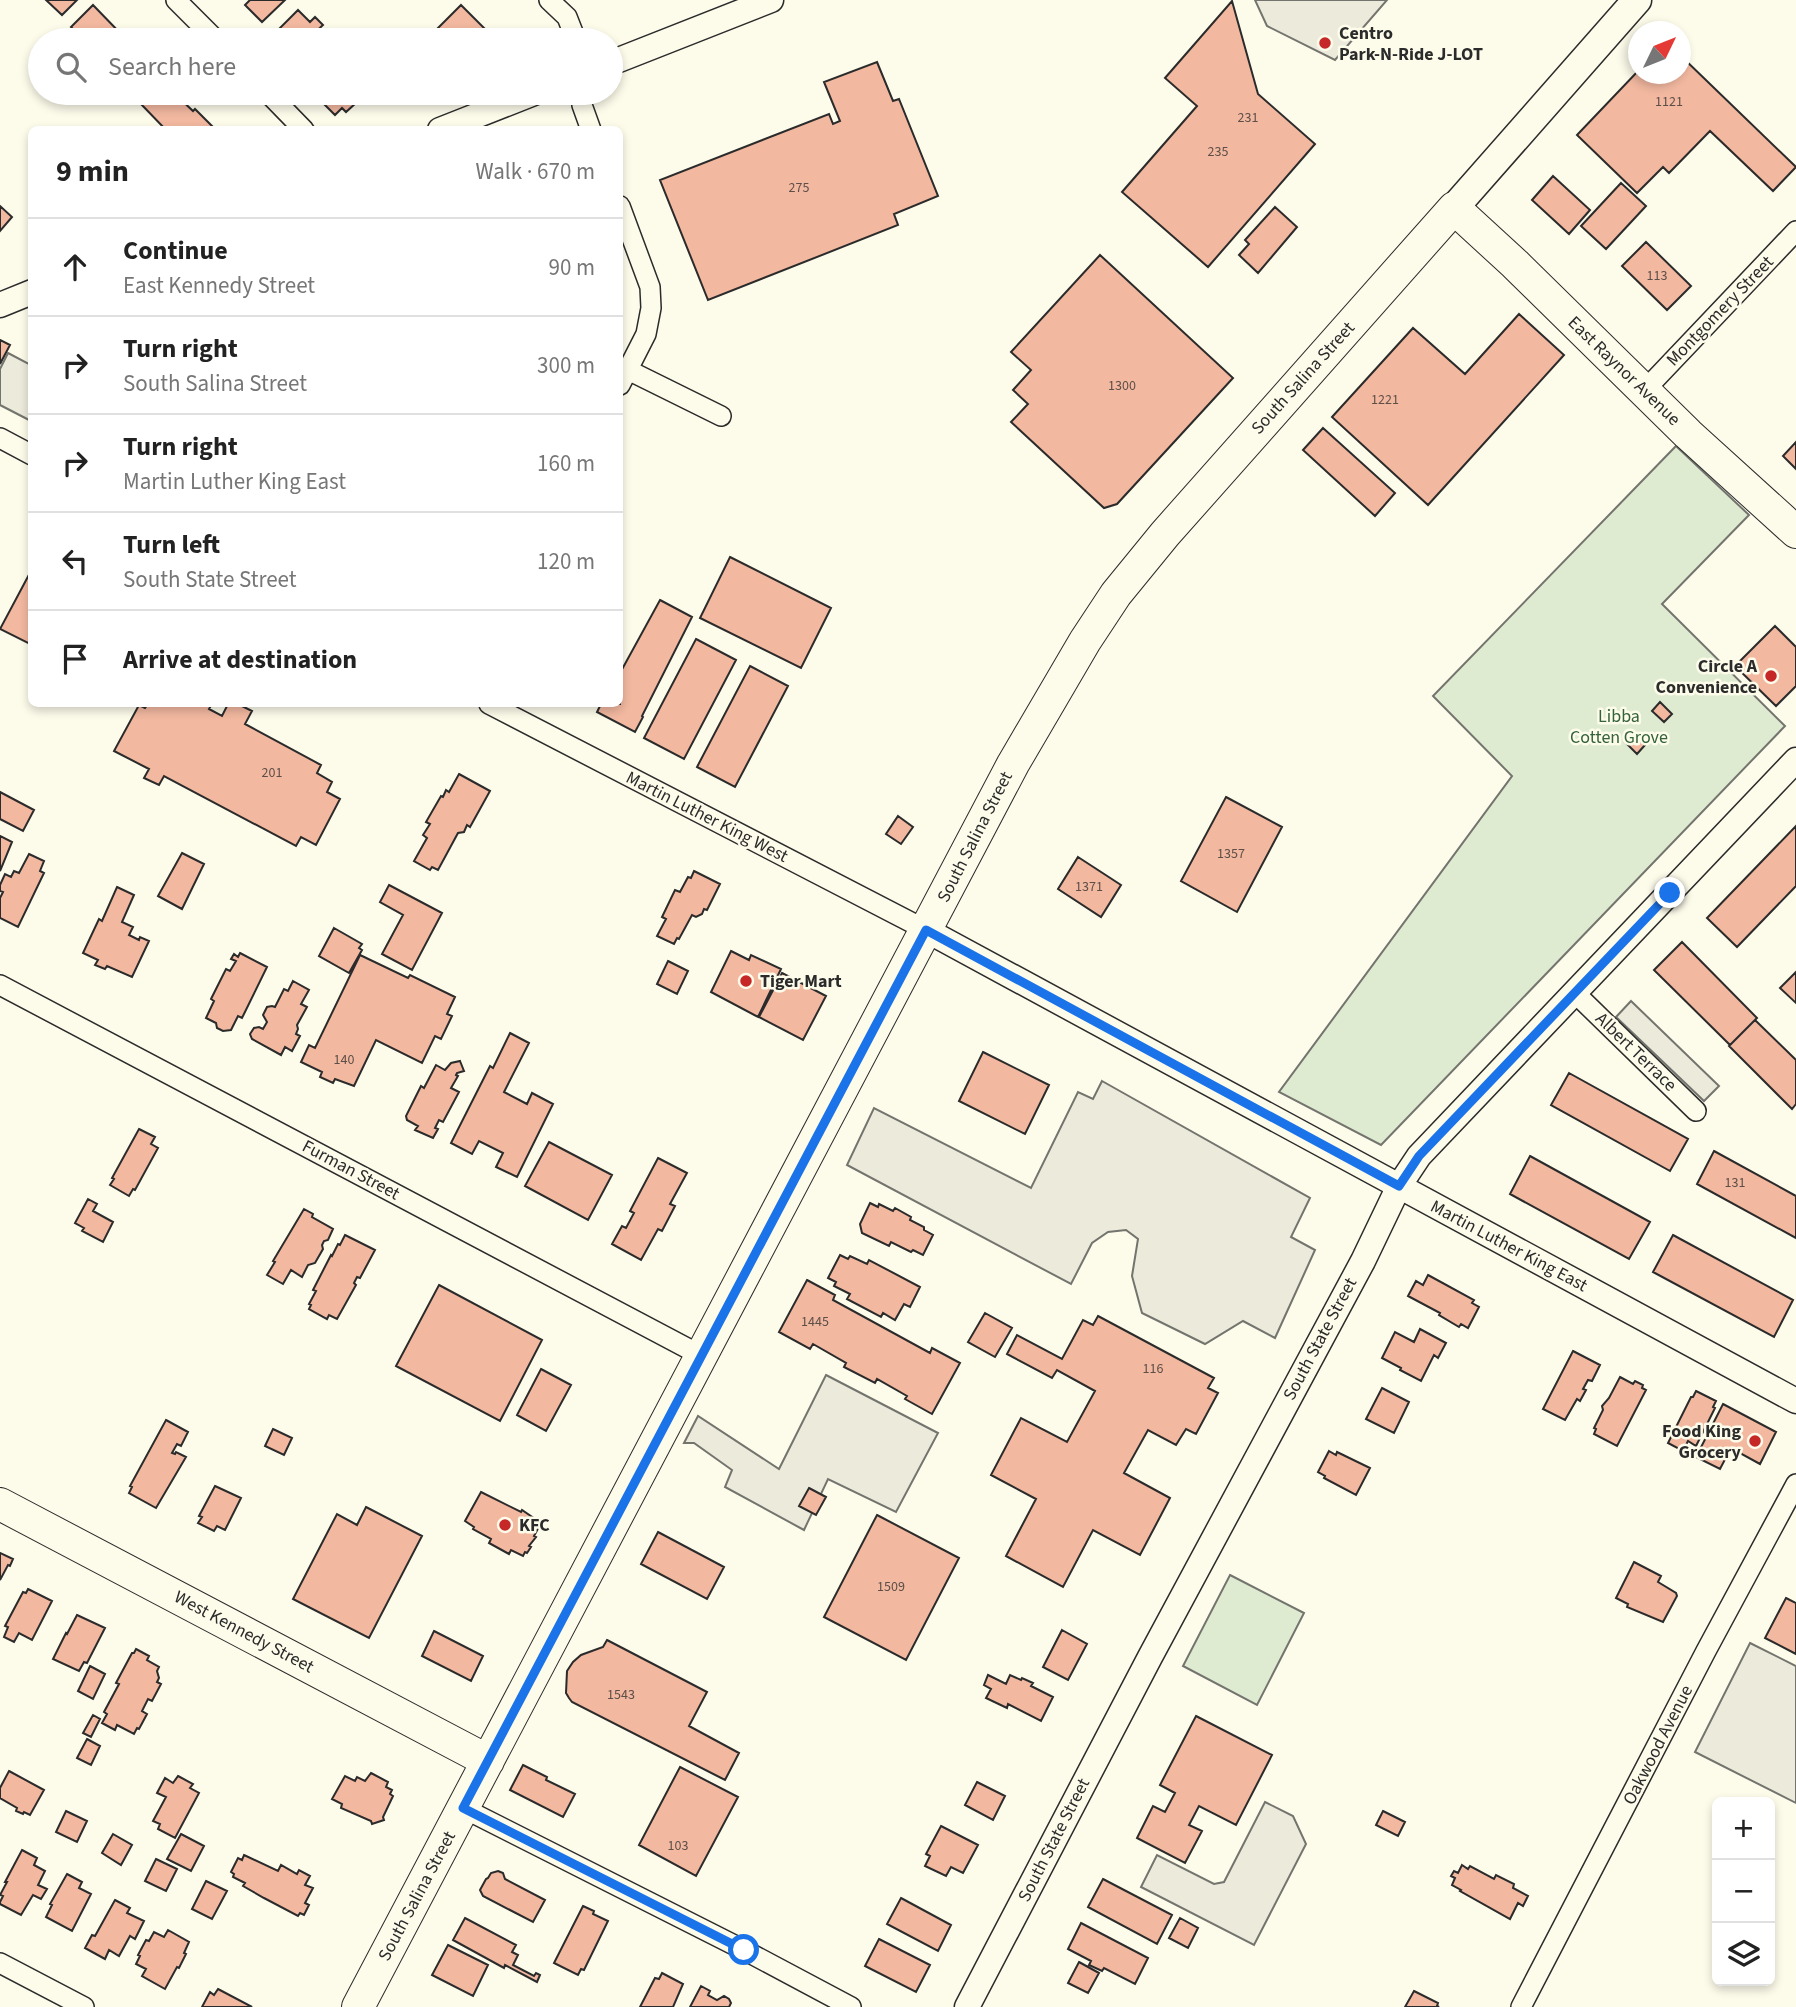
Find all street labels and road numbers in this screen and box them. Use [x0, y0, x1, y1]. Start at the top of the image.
street label: Montgomery Street [1661, 250, 1779, 372]
street label: East Raynor Avenue [1562, 311, 1686, 431]
street label: South Salina Street [1246, 316, 1360, 440]
street label: Martin Luther King West [622, 765, 792, 869]
street label: South Salina Street [931, 767, 1019, 907]
street label: Albert Terrace [1590, 1007, 1682, 1097]
street label: Furman Street [298, 1134, 404, 1206]
street label: Martin Luther King East [1426, 1194, 1592, 1298]
street label: South State Street [1277, 1273, 1363, 1405]
street label: West Kennedy Street [170, 1585, 318, 1679]
street label: Oakwood Avenue [1617, 1681, 1699, 1809]
street label: South State Street [1012, 1774, 1096, 1906]
street label: South Salina Street [372, 1827, 462, 1965]

